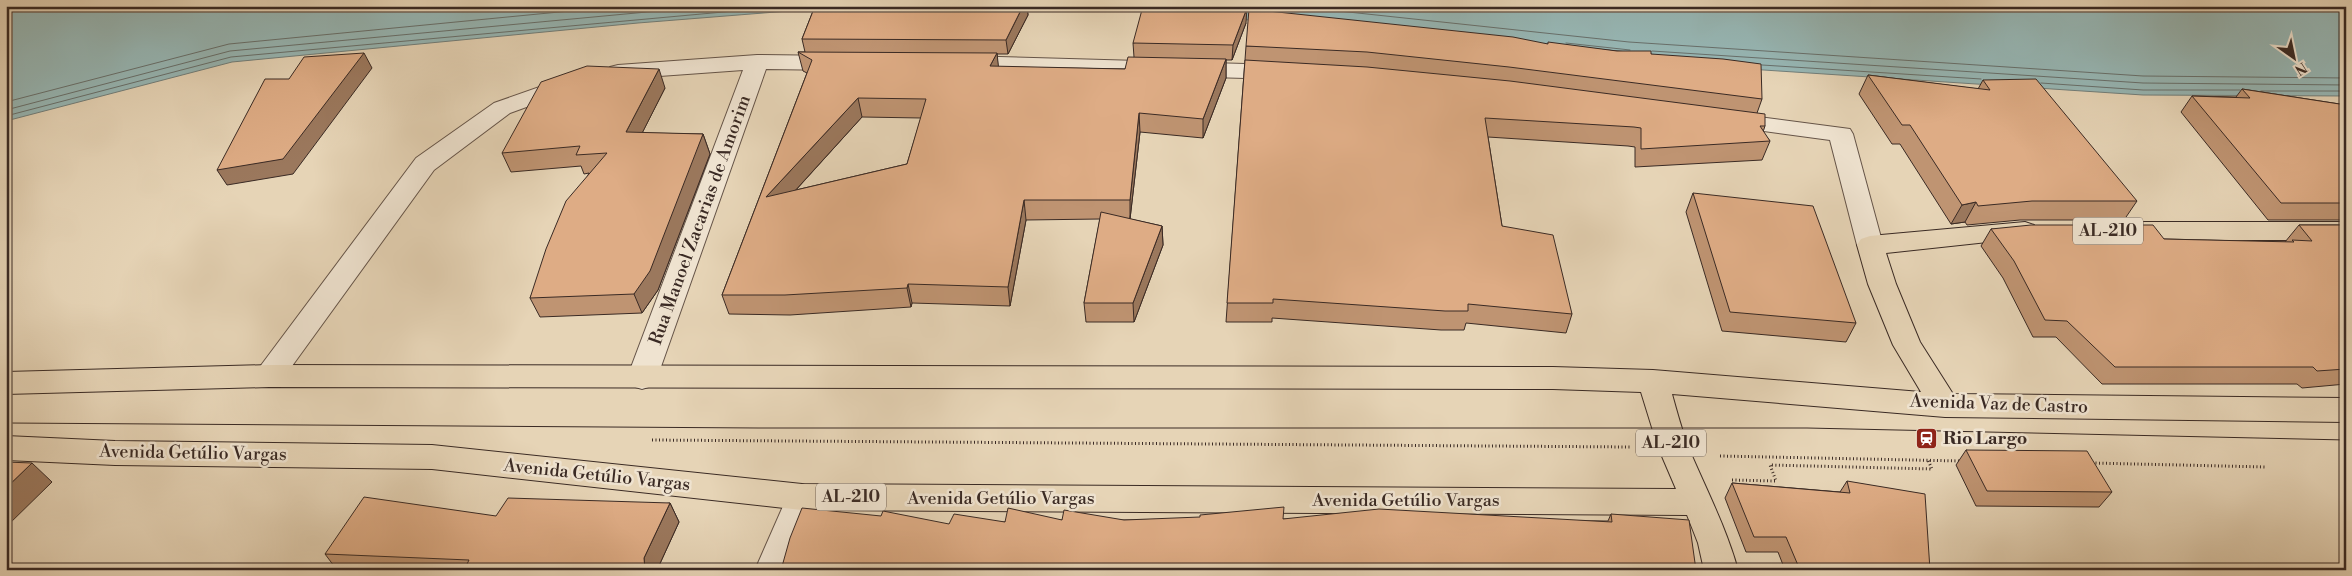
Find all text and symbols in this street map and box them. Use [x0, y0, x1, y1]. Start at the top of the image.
north arrow [2270, 32, 2320, 82]
text: N [2291, 57, 2310, 79]
street label: Rua Manoel Zacarias de Amorim [644, 92, 756, 348]
road number: AL-210 [2073, 218, 2143, 245]
street label: Avenida Vaz de Castro [1908, 389, 2089, 419]
station icon: Rio Largo [1915, 426, 1939, 450]
place label: Rio Largo [1943, 427, 2027, 450]
road number: AL-210 [1636, 429, 1706, 456]
street label: Avenida Getúlio Vargas [98, 440, 287, 466]
street label: Avenida Getúlio Vargas [502, 454, 692, 496]
road number: AL-210 [816, 484, 886, 511]
street label: Avenida Getúlio Vargas [906, 487, 1095, 510]
street label: Avenida Getúlio Vargas [1311, 489, 1500, 512]

